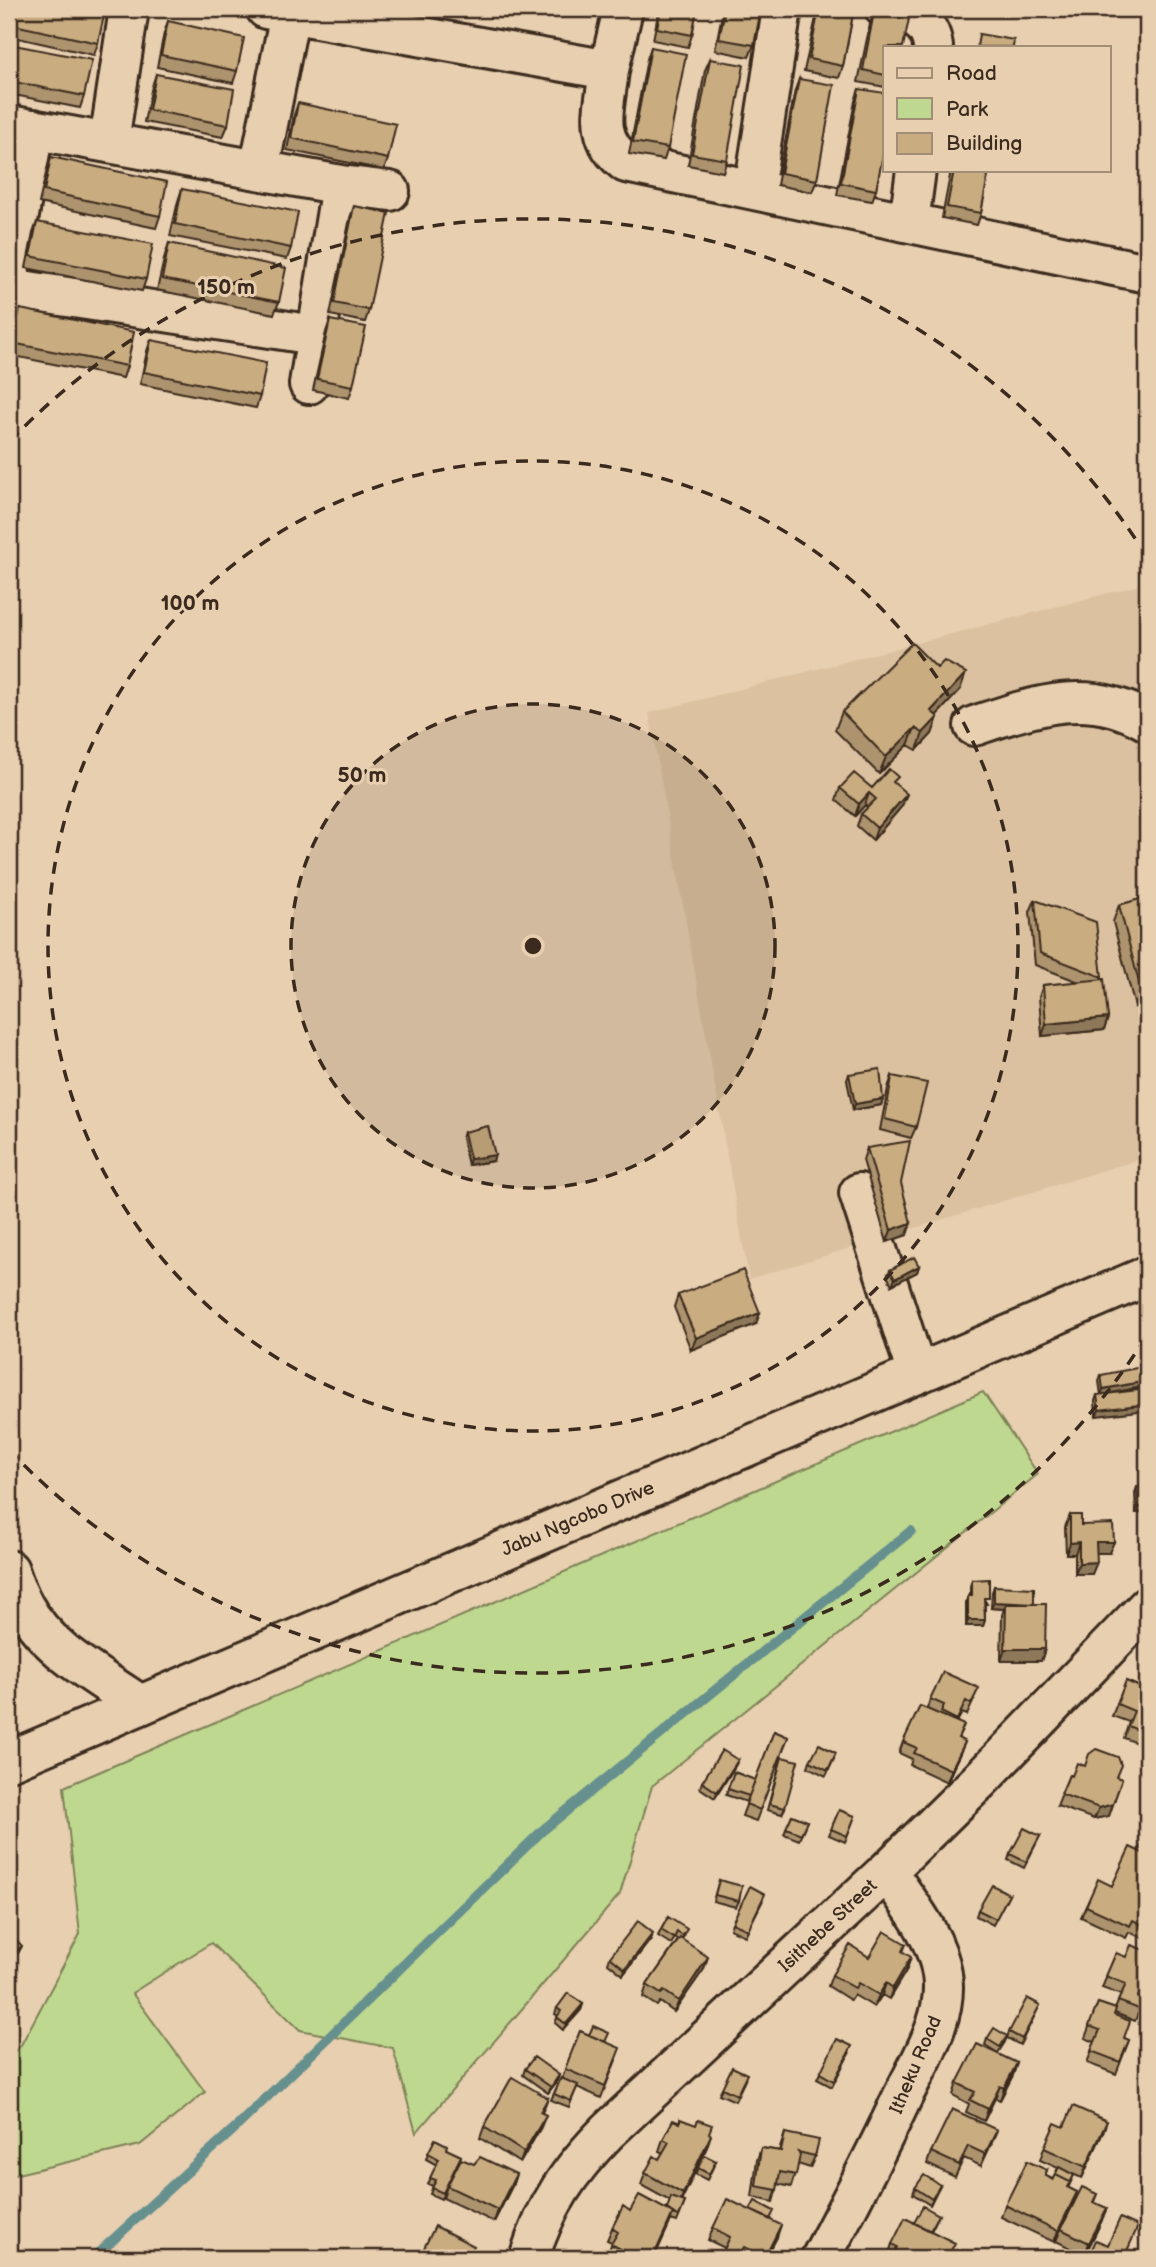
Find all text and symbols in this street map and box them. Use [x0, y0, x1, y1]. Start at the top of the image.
legend [883, 46, 1110, 172]
text: Road [946, 61, 997, 86]
text: Park [946, 97, 989, 122]
text: Building [946, 131, 1022, 156]
text: 150 m [197, 275, 255, 300]
text: 100 m [161, 591, 219, 616]
text: 50 m [338, 763, 386, 788]
centre of rings [521, 934, 545, 958]
street label: Jabu Ngcobo Drive [498, 1476, 658, 1562]
street label: Isithebe Street [774, 1874, 882, 1977]
street label: Itheku Road [885, 2012, 947, 2118]

